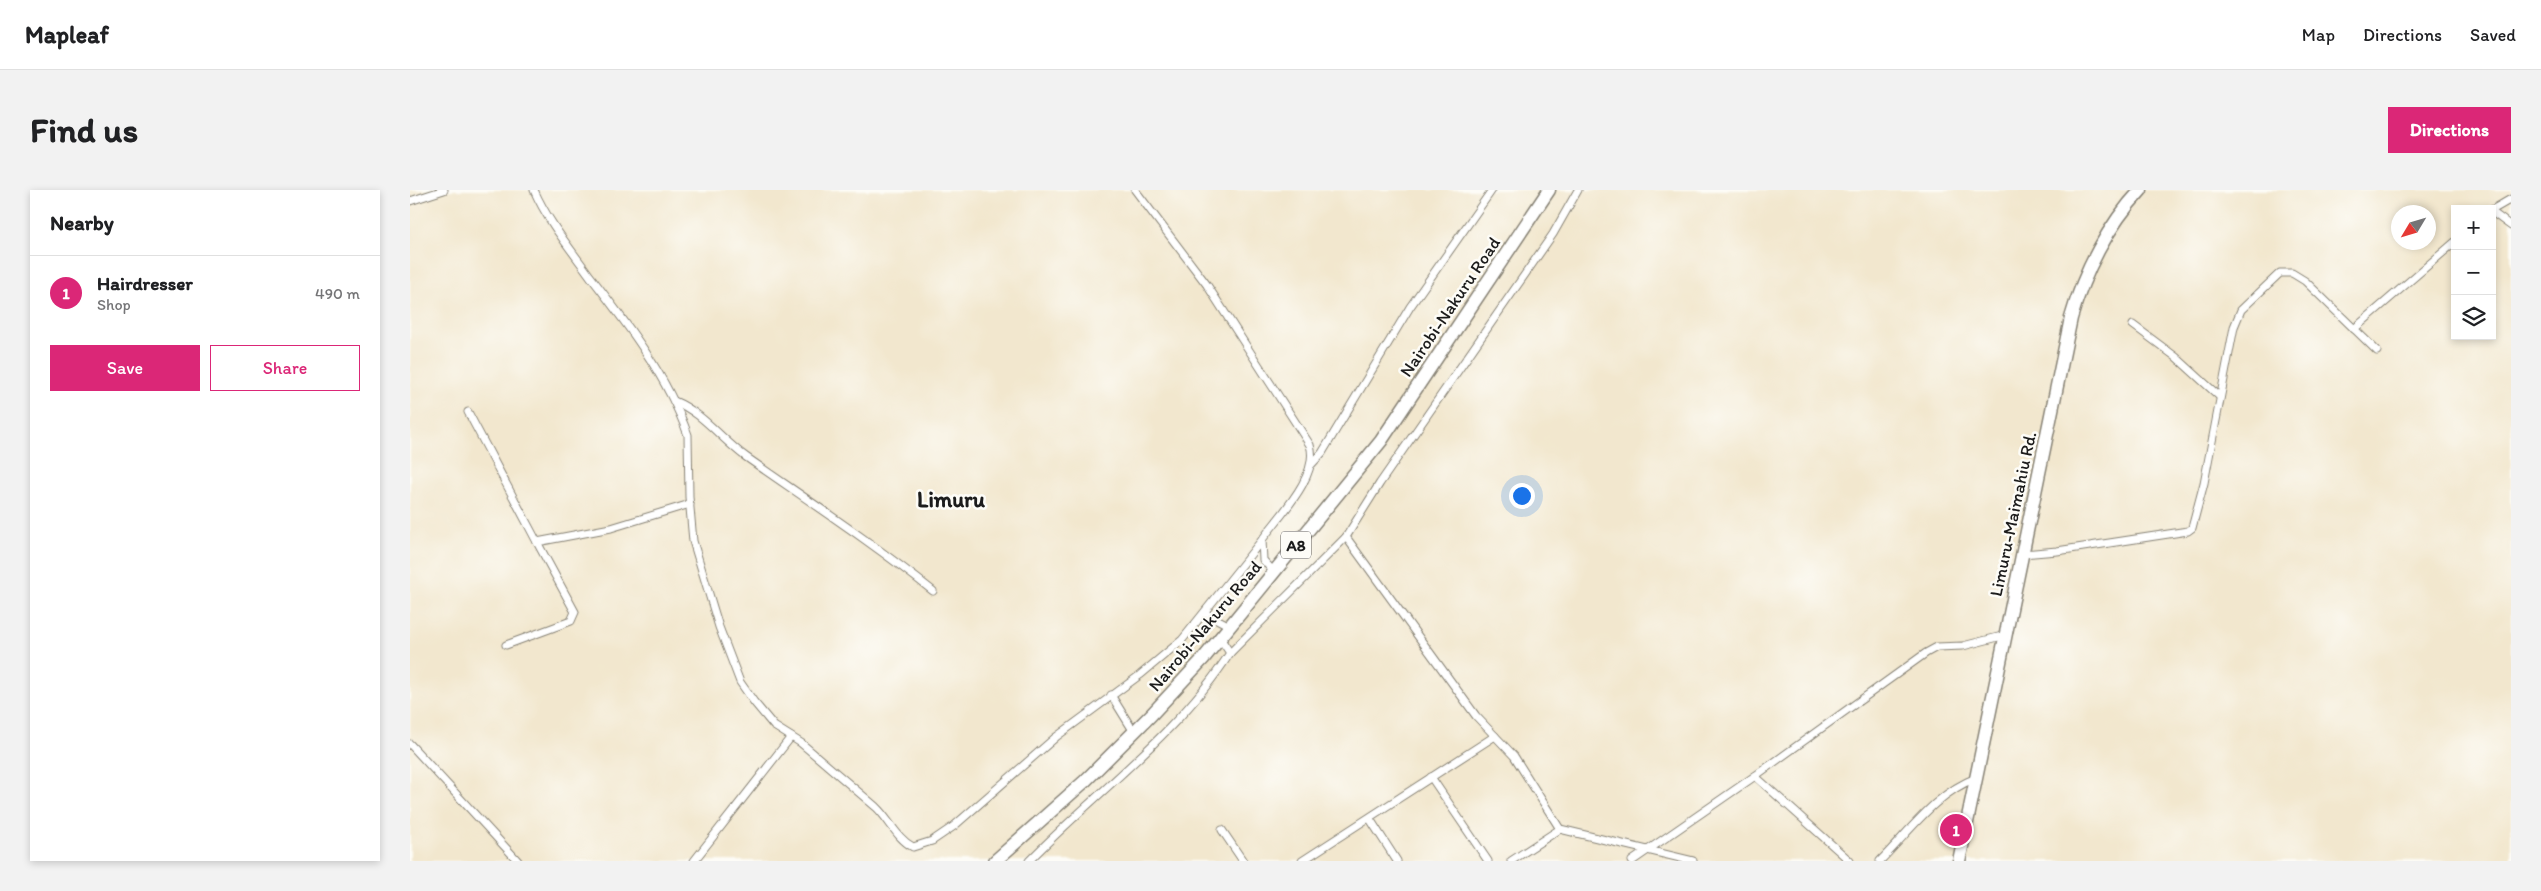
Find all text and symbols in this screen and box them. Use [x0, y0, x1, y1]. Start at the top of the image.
text: Mapleaf [25, 20, 109, 49]
text: Map [2302, 24, 2335, 46]
text: Directions [2363, 24, 2442, 46]
text: Saved [2470, 24, 2516, 46]
button: Directions [2388, 107, 2511, 153]
text: Find us [30, 109, 138, 151]
north arrow [2391, 205, 2436, 250]
map controls [2451, 205, 2496, 340]
button: + [2451, 205, 2496, 250]
text: Nearby [50, 210, 114, 235]
street label: Nairobi-Nakuru Road [1395, 233, 1505, 381]
button: − [2451, 250, 2496, 295]
text: Hairdresser [97, 272, 193, 295]
text: 1 [62, 284, 70, 303]
text: 490 m [315, 284, 360, 303]
text: Shop [97, 295, 131, 314]
button: layers [2451, 295, 2496, 340]
button: Save [50, 345, 200, 391]
button: Share [210, 345, 360, 391]
street label: Limuru-Maimahiu Rd. [1985, 429, 2041, 599]
your location [1509, 483, 1535, 509]
district label: Limuru [917, 486, 986, 513]
road number: A8 [1281, 532, 1311, 558]
street label: Nairobi-Nakuru Road [1144, 556, 1266, 696]
pin: 1 [1940, 811, 1972, 849]

